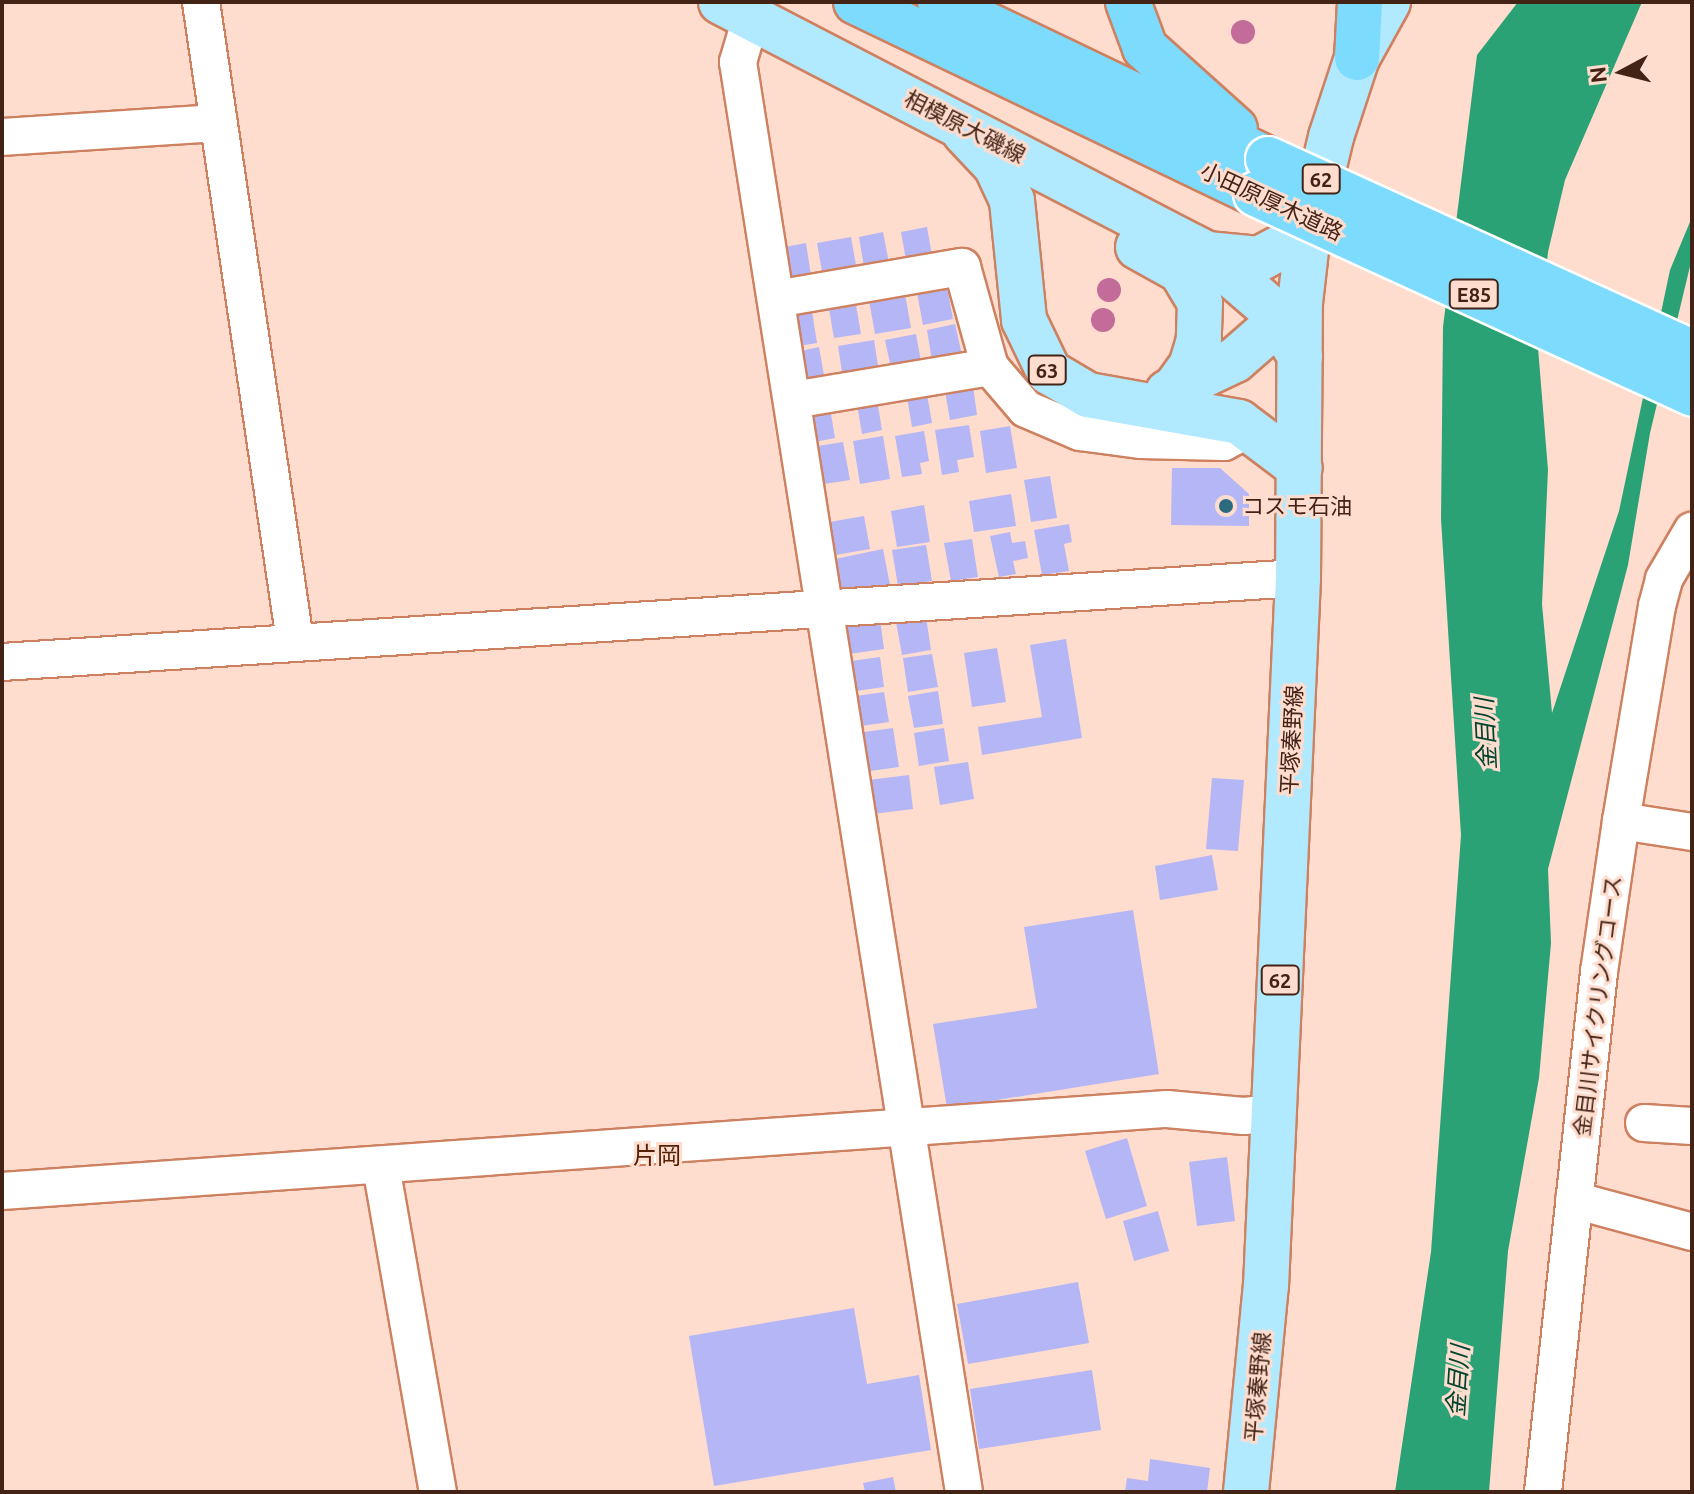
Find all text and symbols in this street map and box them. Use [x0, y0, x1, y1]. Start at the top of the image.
north arrow [1582, 32, 1662, 112]
text: N [1584, 65, 1611, 85]
street label: 相模原大磯線 [900, 84, 1030, 168]
street label: 小田原厚木道路 [1197, 156, 1347, 246]
road number: 62 [1301, 163, 1341, 195]
road number: E85 [1448, 278, 1500, 310]
road number: 63 [1027, 354, 1067, 386]
place label: コスモ石油 [1242, 493, 1352, 519]
marker: コスモ石油 [1217, 497, 1235, 515]
street label: 平塚秦野線 [1275, 684, 1307, 796]
water label: 金目川 [1470, 697, 1502, 771]
street label: 金目川サイクリングコース [1568, 873, 1626, 1139]
road number: 62 [1260, 964, 1300, 996]
district label: 片岡 [633, 1142, 681, 1170]
street label: 平塚秦野線 [1239, 1331, 1275, 1443]
water label: 金目川 [1441, 1344, 1475, 1418]

